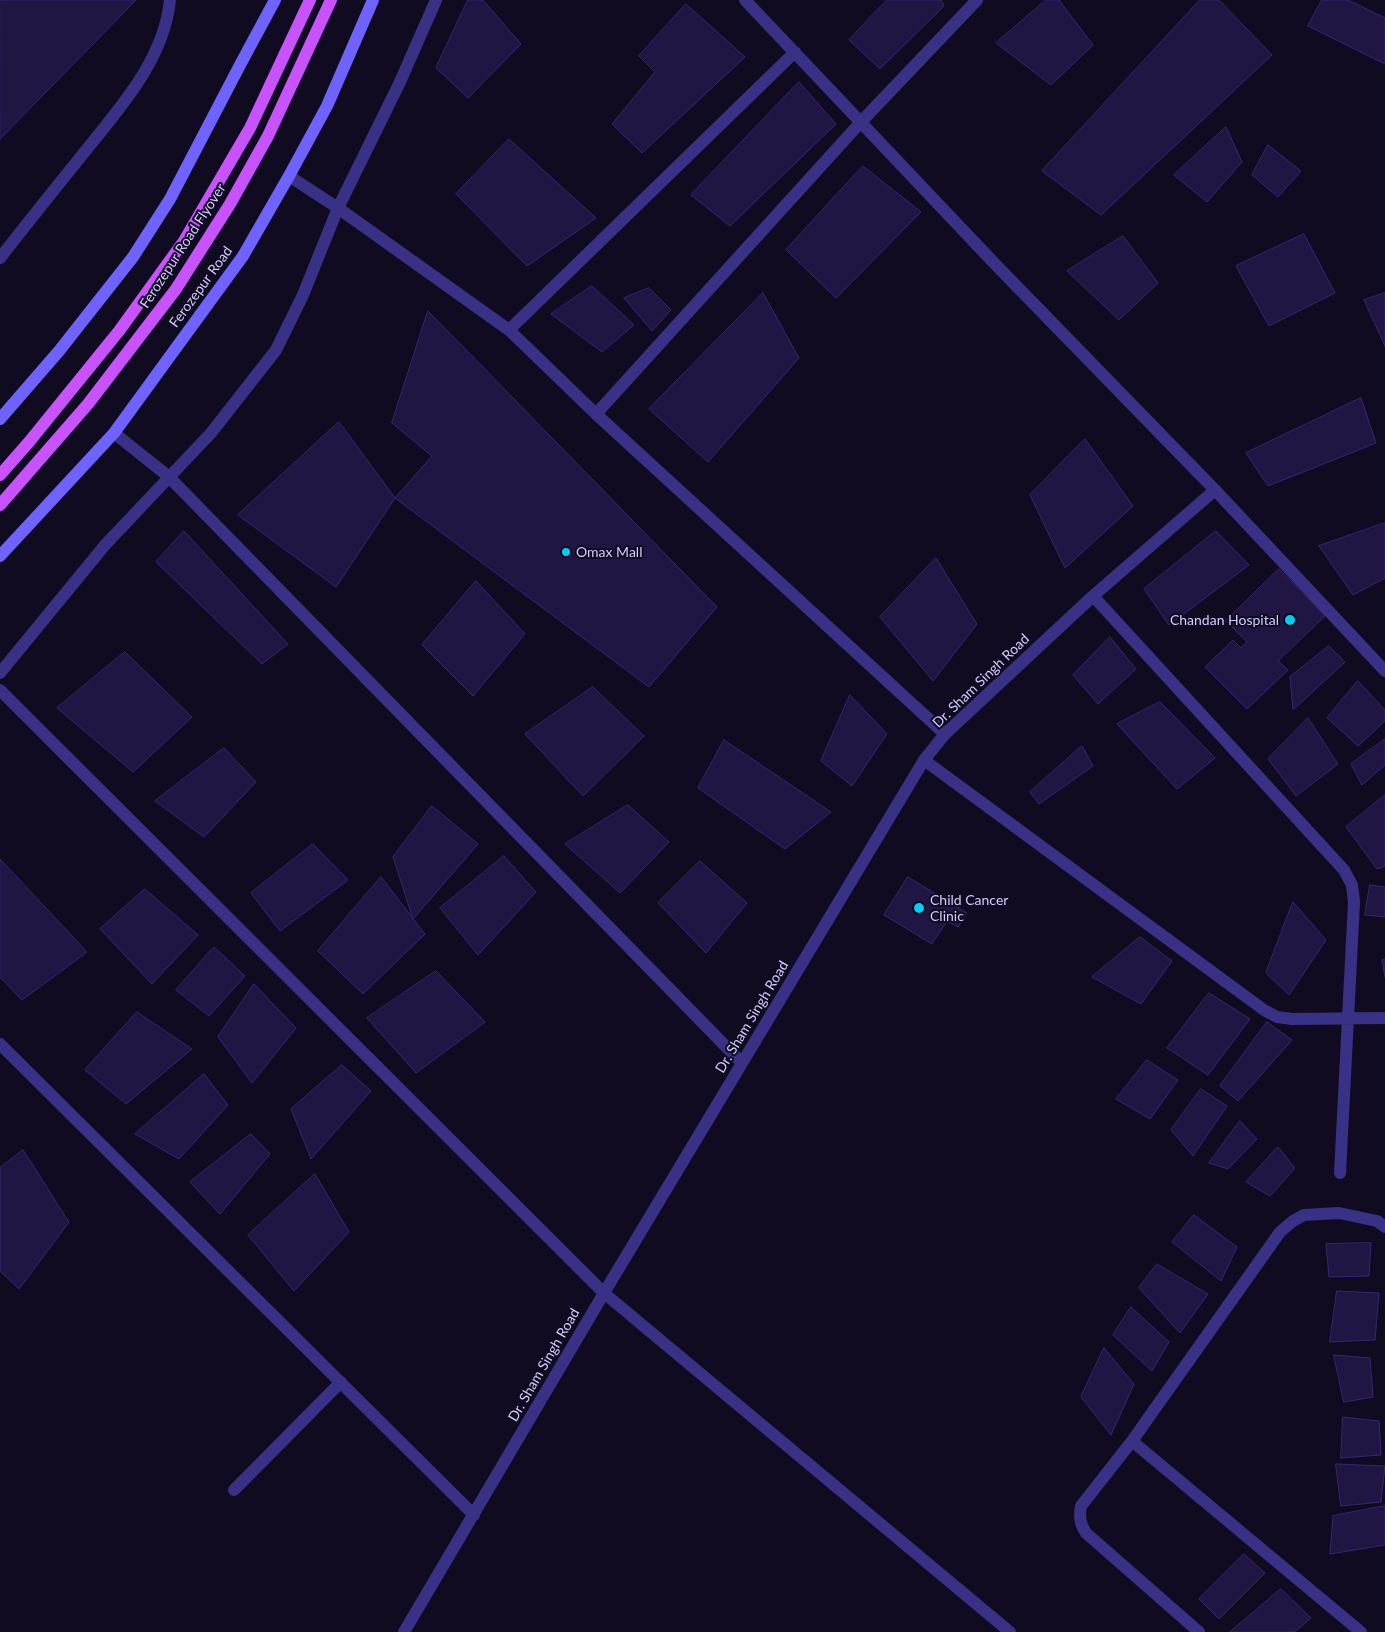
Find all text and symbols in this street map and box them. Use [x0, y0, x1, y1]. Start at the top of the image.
street label: Ferozepur Road Flyover [136, 181, 230, 311]
street label: Ferozepur Road [166, 243, 236, 331]
place label: Omax Mall [576, 544, 642, 560]
marker: Omax Mall [560, 546, 572, 558]
place label: Chandan Hospital [1170, 612, 1279, 628]
marker: Chandan Hospital [1283, 613, 1297, 627]
street label: Dr. Sham Singh Road [929, 631, 1033, 731]
place label: Child Cancer Clinic [930, 892, 1008, 924]
marker: Child Cancer Clinic [912, 901, 926, 915]
street label: Dr. Sham Singh Road [712, 958, 792, 1076]
street label: Dr. Sham Singh Road [505, 1306, 583, 1424]

